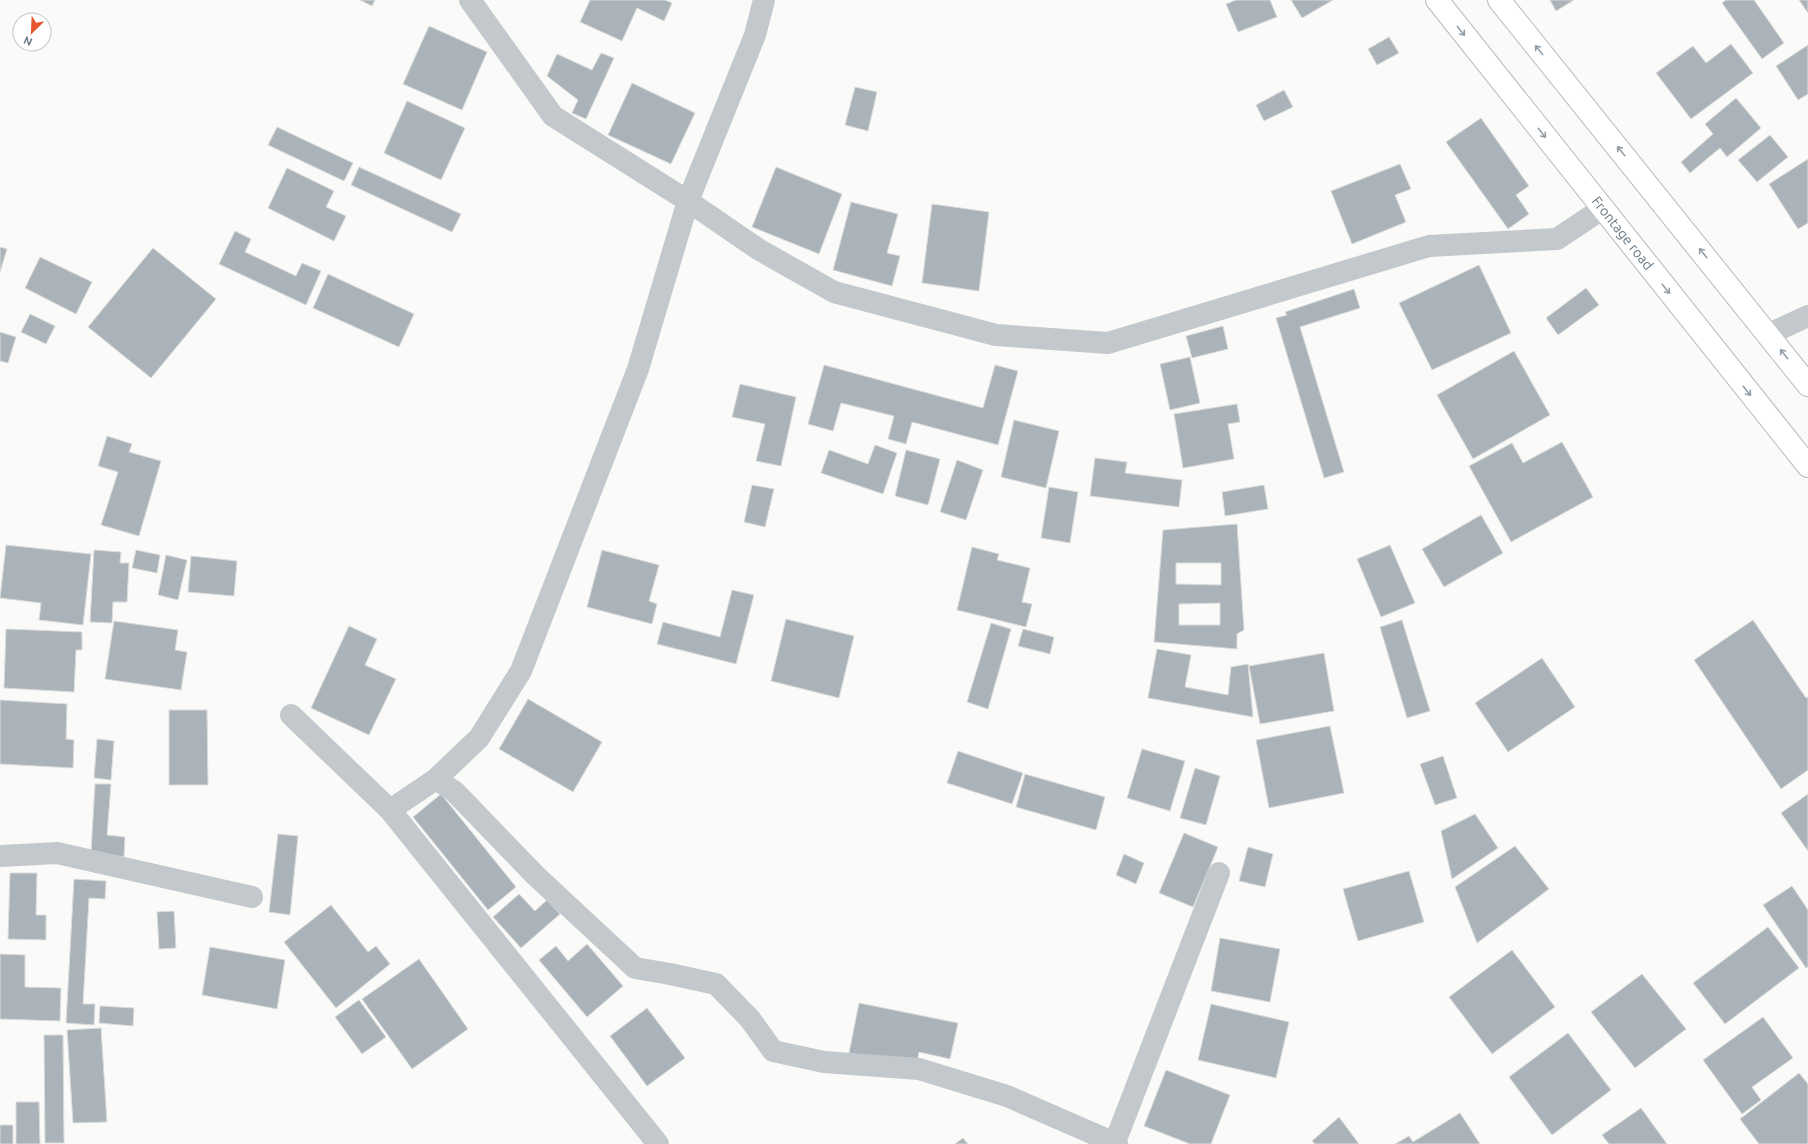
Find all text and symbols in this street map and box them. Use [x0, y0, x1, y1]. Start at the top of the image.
north arrow [12, 12, 52, 52]
one-way arrow [1457, 25, 1465, 36]
text: N [22, 34, 34, 48]
one-way arrow [1535, 45, 1544, 56]
one-way arrow [1537, 127, 1546, 138]
one-way arrow [1617, 146, 1625, 157]
street label: Frontage road [1589, 193, 1657, 273]
one-way arrow [1698, 247, 1707, 258]
one-way arrow [1662, 284, 1671, 295]
one-way arrow [1780, 348, 1788, 359]
one-way arrow [1743, 385, 1752, 396]

